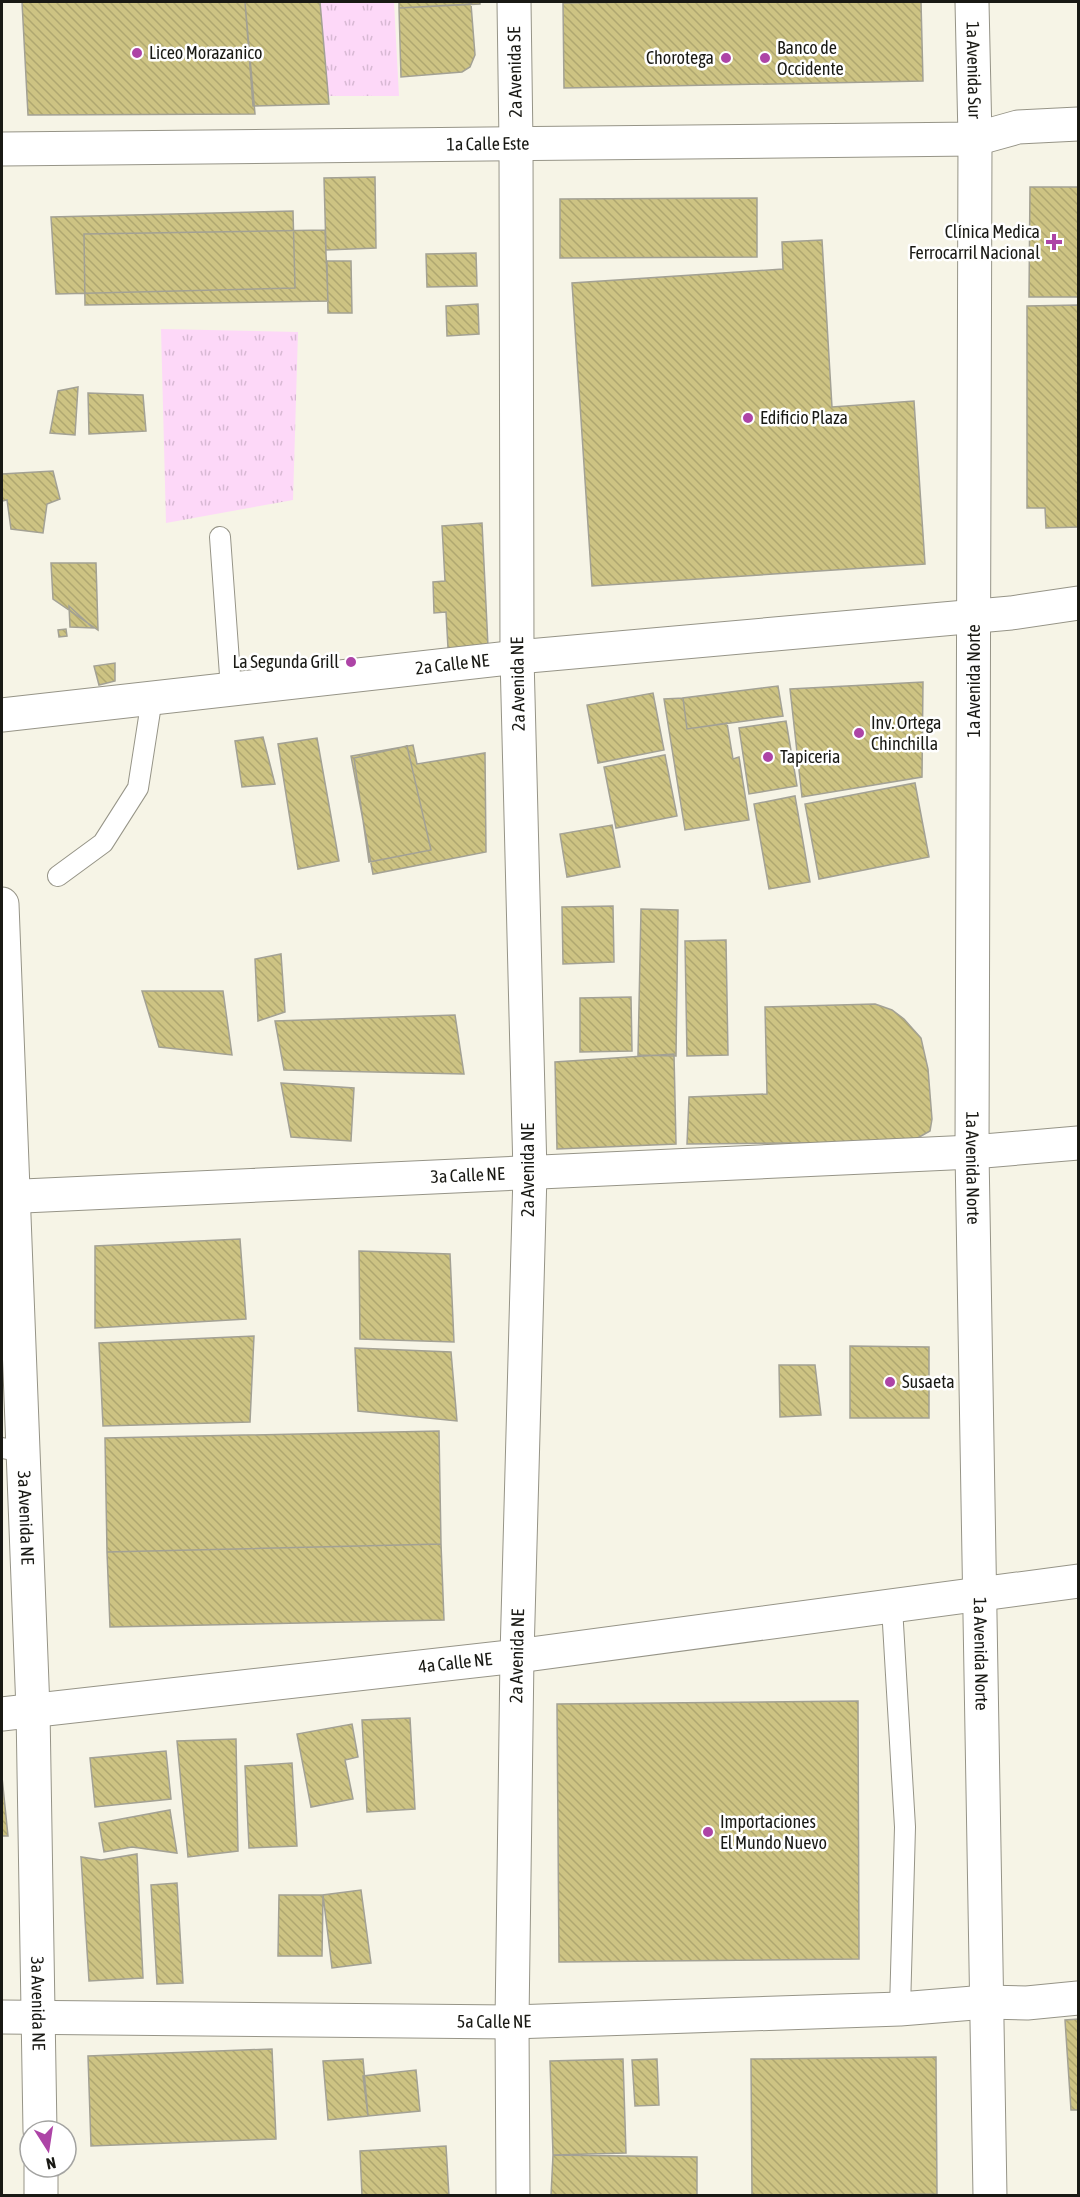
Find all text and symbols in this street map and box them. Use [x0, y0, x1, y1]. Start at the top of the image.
street label: 1a Avenida Sur [962, 21, 986, 120]
street label: 2a Avenida SE [503, 26, 526, 118]
place label: Banco de Occidente [777, 37, 844, 79]
place label: Liceo Morazanico [149, 42, 262, 63]
marker: Liceo Morazanico [130, 46, 144, 60]
place label: Chorotega [646, 47, 714, 68]
marker: Chorotega [719, 51, 733, 65]
marker: Banco de Occidente [758, 51, 772, 65]
street label: 1a Calle Este [446, 133, 530, 154]
place label: Clínica Medica Ferrocarril Nacional [909, 221, 1040, 263]
marker: Clínica Medica Ferrocarril Nacional [1045, 233, 1063, 251]
place label: Edificio Plaza [760, 407, 848, 428]
marker: Edificio Plaza [741, 411, 755, 425]
street label: 1a Avenida Norte [963, 624, 984, 738]
street label: 2a Avenida NE [506, 636, 529, 731]
street label: 2a Calle NE [414, 649, 490, 678]
place label: La Segunda Grill [232, 651, 339, 672]
marker: La Segunda Grill [344, 655, 358, 669]
place label: Inv. Ortega Chinchilla [871, 712, 941, 754]
marker: Inv. Ortega Chinchilla [852, 726, 866, 740]
place label: Tapiceria [780, 746, 840, 767]
marker: Tapiceria [761, 750, 775, 764]
street label: 1a Avenida Norte [962, 1111, 984, 1225]
street label: 2a Avenida NE [517, 1123, 538, 1217]
street label: 3a Calle NE [430, 1163, 505, 1187]
place label: Susaeta [902, 1371, 955, 1392]
marker: Susaeta [883, 1375, 897, 1389]
street label: 3a Avenida NE [14, 1470, 38, 1565]
street label: 1a Avenida Norte [970, 1597, 993, 1711]
street label: 2a Avenida NE [505, 1608, 528, 1703]
street label: 4a Calle NE [417, 1648, 493, 1677]
place label: Importaciones El Mundo Nuevo [720, 1811, 827, 1853]
marker: Importaciones El Mundo Nuevo [701, 1825, 715, 1839]
street label: 3a Avenida NE [27, 1956, 50, 2051]
street label: 5a Calle NE [457, 2010, 532, 2032]
north arrow [18, 2119, 78, 2179]
text: N [45, 2154, 58, 2173]

